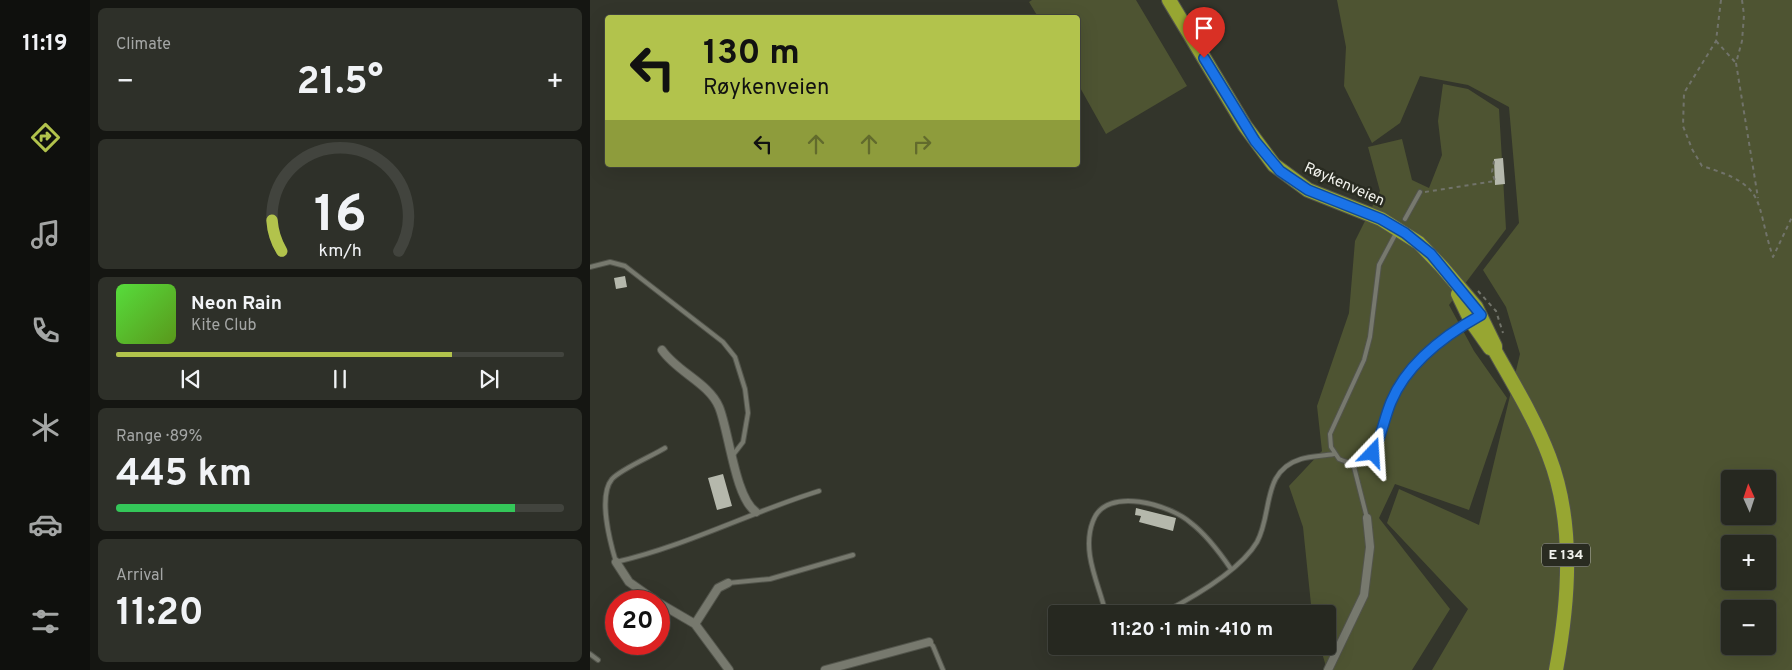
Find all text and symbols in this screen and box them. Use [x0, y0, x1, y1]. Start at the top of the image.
pin [1183, 7, 1225, 58]
icon: arrive [1190, 14, 1218, 42]
text: 11:19 [22, 31, 68, 58]
text: 130 m [703, 32, 800, 76]
text: Climate [116, 35, 171, 55]
icon: left [620, 35, 685, 100]
text: 21.5° [297, 59, 383, 108]
text: − [116, 65, 134, 101]
text: + [546, 65, 564, 101]
text: Røykenveien [703, 75, 829, 102]
icon: directions [28, 120, 63, 155]
icon: left [749, 130, 777, 158]
icon: ahead [802, 130, 830, 158]
icon: ahead [855, 130, 883, 158]
icon: right [908, 130, 936, 158]
street label: Røykenveien [1301, 159, 1387, 211]
text: 16 [314, 184, 366, 250]
icon: music [28, 217, 63, 252]
text: km/h [318, 240, 362, 263]
text: Neon Rain [191, 292, 282, 316]
icon: phone [28, 313, 63, 348]
text: Kite Club [191, 316, 256, 336]
icon: previous [177, 365, 205, 393]
icon: pause [326, 365, 354, 393]
icon: next [475, 365, 503, 393]
icon: climate [28, 410, 63, 445]
position arrow [1346, 426, 1398, 478]
text: Range · 89% [116, 427, 202, 447]
text: 445 km [116, 451, 252, 500]
north arrow [1721, 470, 1776, 525]
map controls [1721, 470, 1776, 655]
icon: car [28, 507, 63, 542]
button: + [1721, 535, 1776, 590]
road number: E 134 [1542, 544, 1590, 566]
text: Arrival [116, 566, 164, 586]
text: 11:20 [116, 590, 204, 639]
speed limit sign: 20 [605, 590, 670, 655]
button: − [1721, 600, 1776, 655]
icon: filters [28, 604, 63, 639]
text: 11:20 · 1 min · 410 m [1111, 618, 1273, 642]

